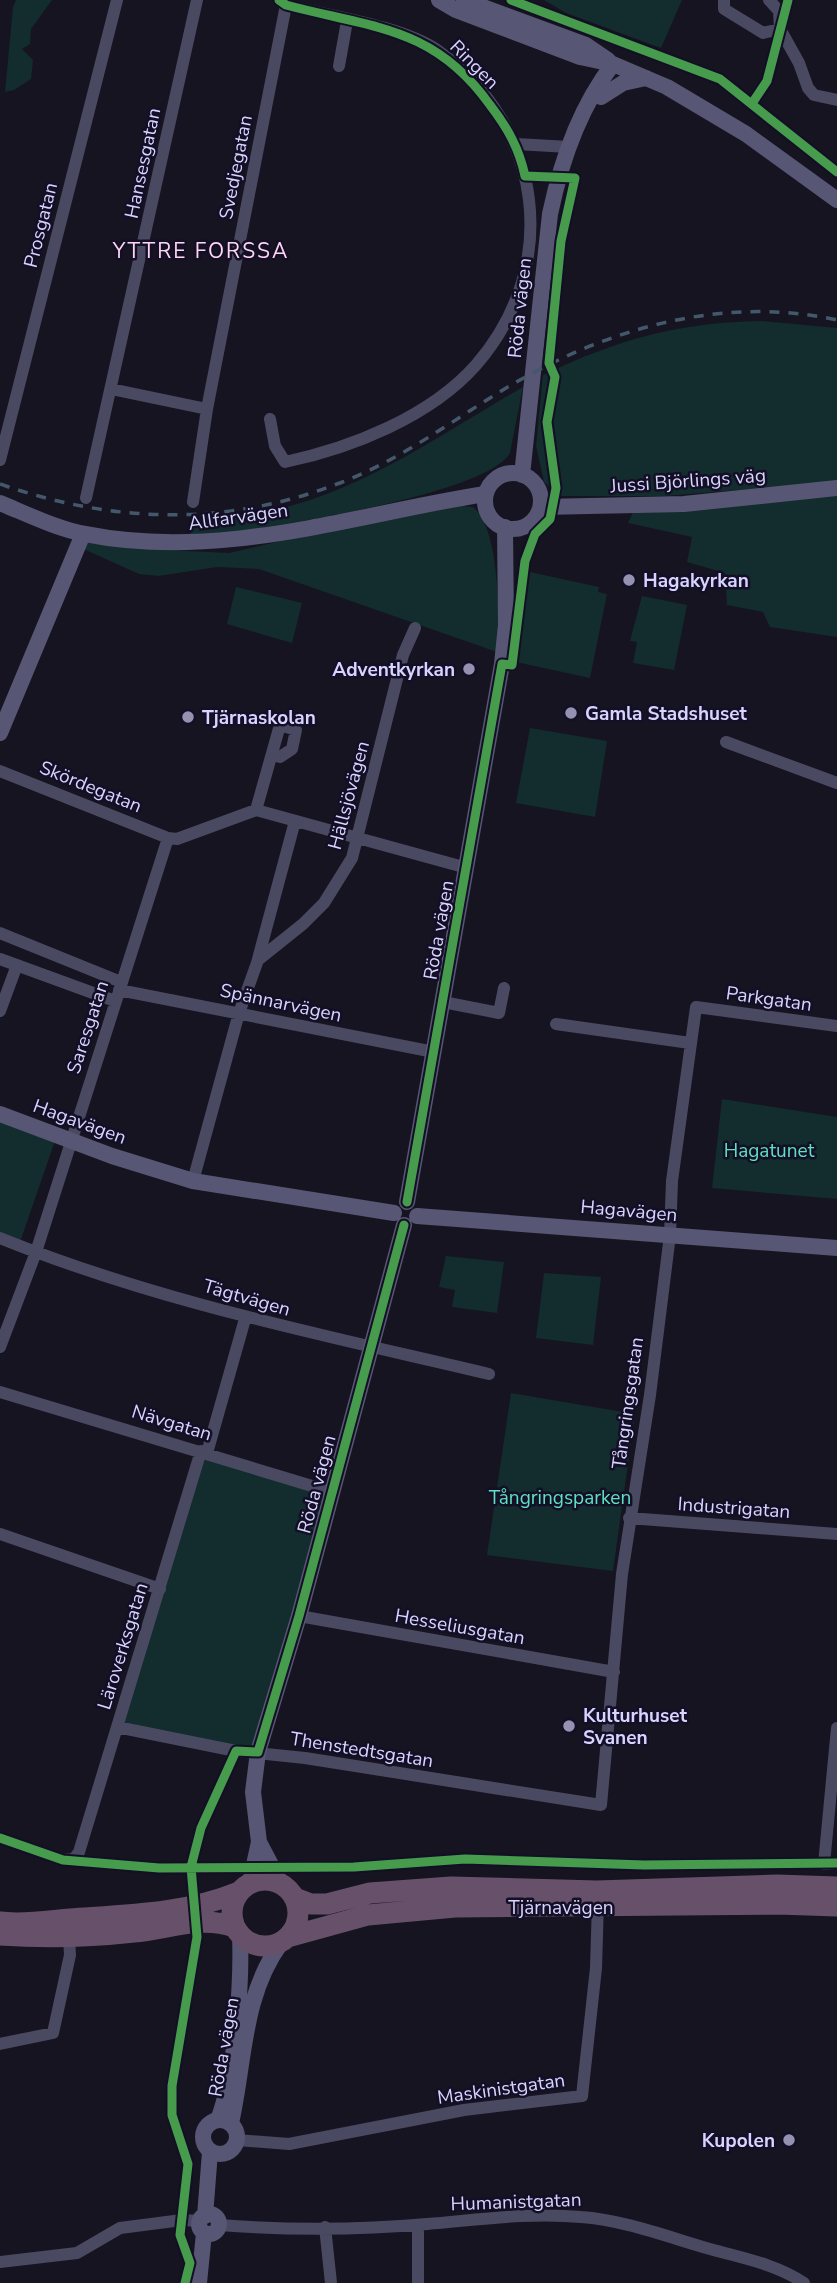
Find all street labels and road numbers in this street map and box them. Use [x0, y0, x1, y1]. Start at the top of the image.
street label: Ringen [444, 34, 505, 95]
street label: Hansesgatan [119, 106, 167, 221]
street label: Svedjegatan [213, 113, 259, 222]
street label: Prosgatan [18, 180, 64, 271]
street label: Röda vägen [502, 257, 538, 360]
street label: Jussi Björlings väg [608, 463, 767, 499]
street label: Allfarvägen [187, 497, 290, 537]
street label: Hällsjövägen [322, 738, 376, 852]
street label: Skördegatan [36, 755, 146, 819]
street label: Röda vägen [417, 878, 461, 982]
street label: Saresgatan [61, 977, 115, 1077]
street label: Spännarvägen [218, 977, 344, 1029]
street label: Parkgatan [724, 980, 813, 1018]
street label: Hagavägen [29, 1093, 130, 1151]
street label: Hagavägen [579, 1194, 679, 1228]
street label: Tägtvägen [200, 1273, 293, 1323]
street label: Tångringsgatan [606, 1335, 650, 1471]
street label: Nävgatan [129, 1398, 215, 1447]
street label: Röda vägen [291, 1432, 343, 1536]
street label: Industrigatan [677, 1491, 791, 1525]
street label: Läroverksgatan [91, 1580, 155, 1713]
street label: Hesseliusgatan [393, 1603, 527, 1651]
street label: Thenstedtsgatan [288, 1726, 435, 1774]
street label: Tjärnavägen [508, 1895, 614, 1921]
street label: Röda vägen [202, 1995, 246, 2099]
street label: Maskinistgatan [436, 2067, 567, 2111]
street label: Humanistgatan [450, 2187, 582, 2217]

